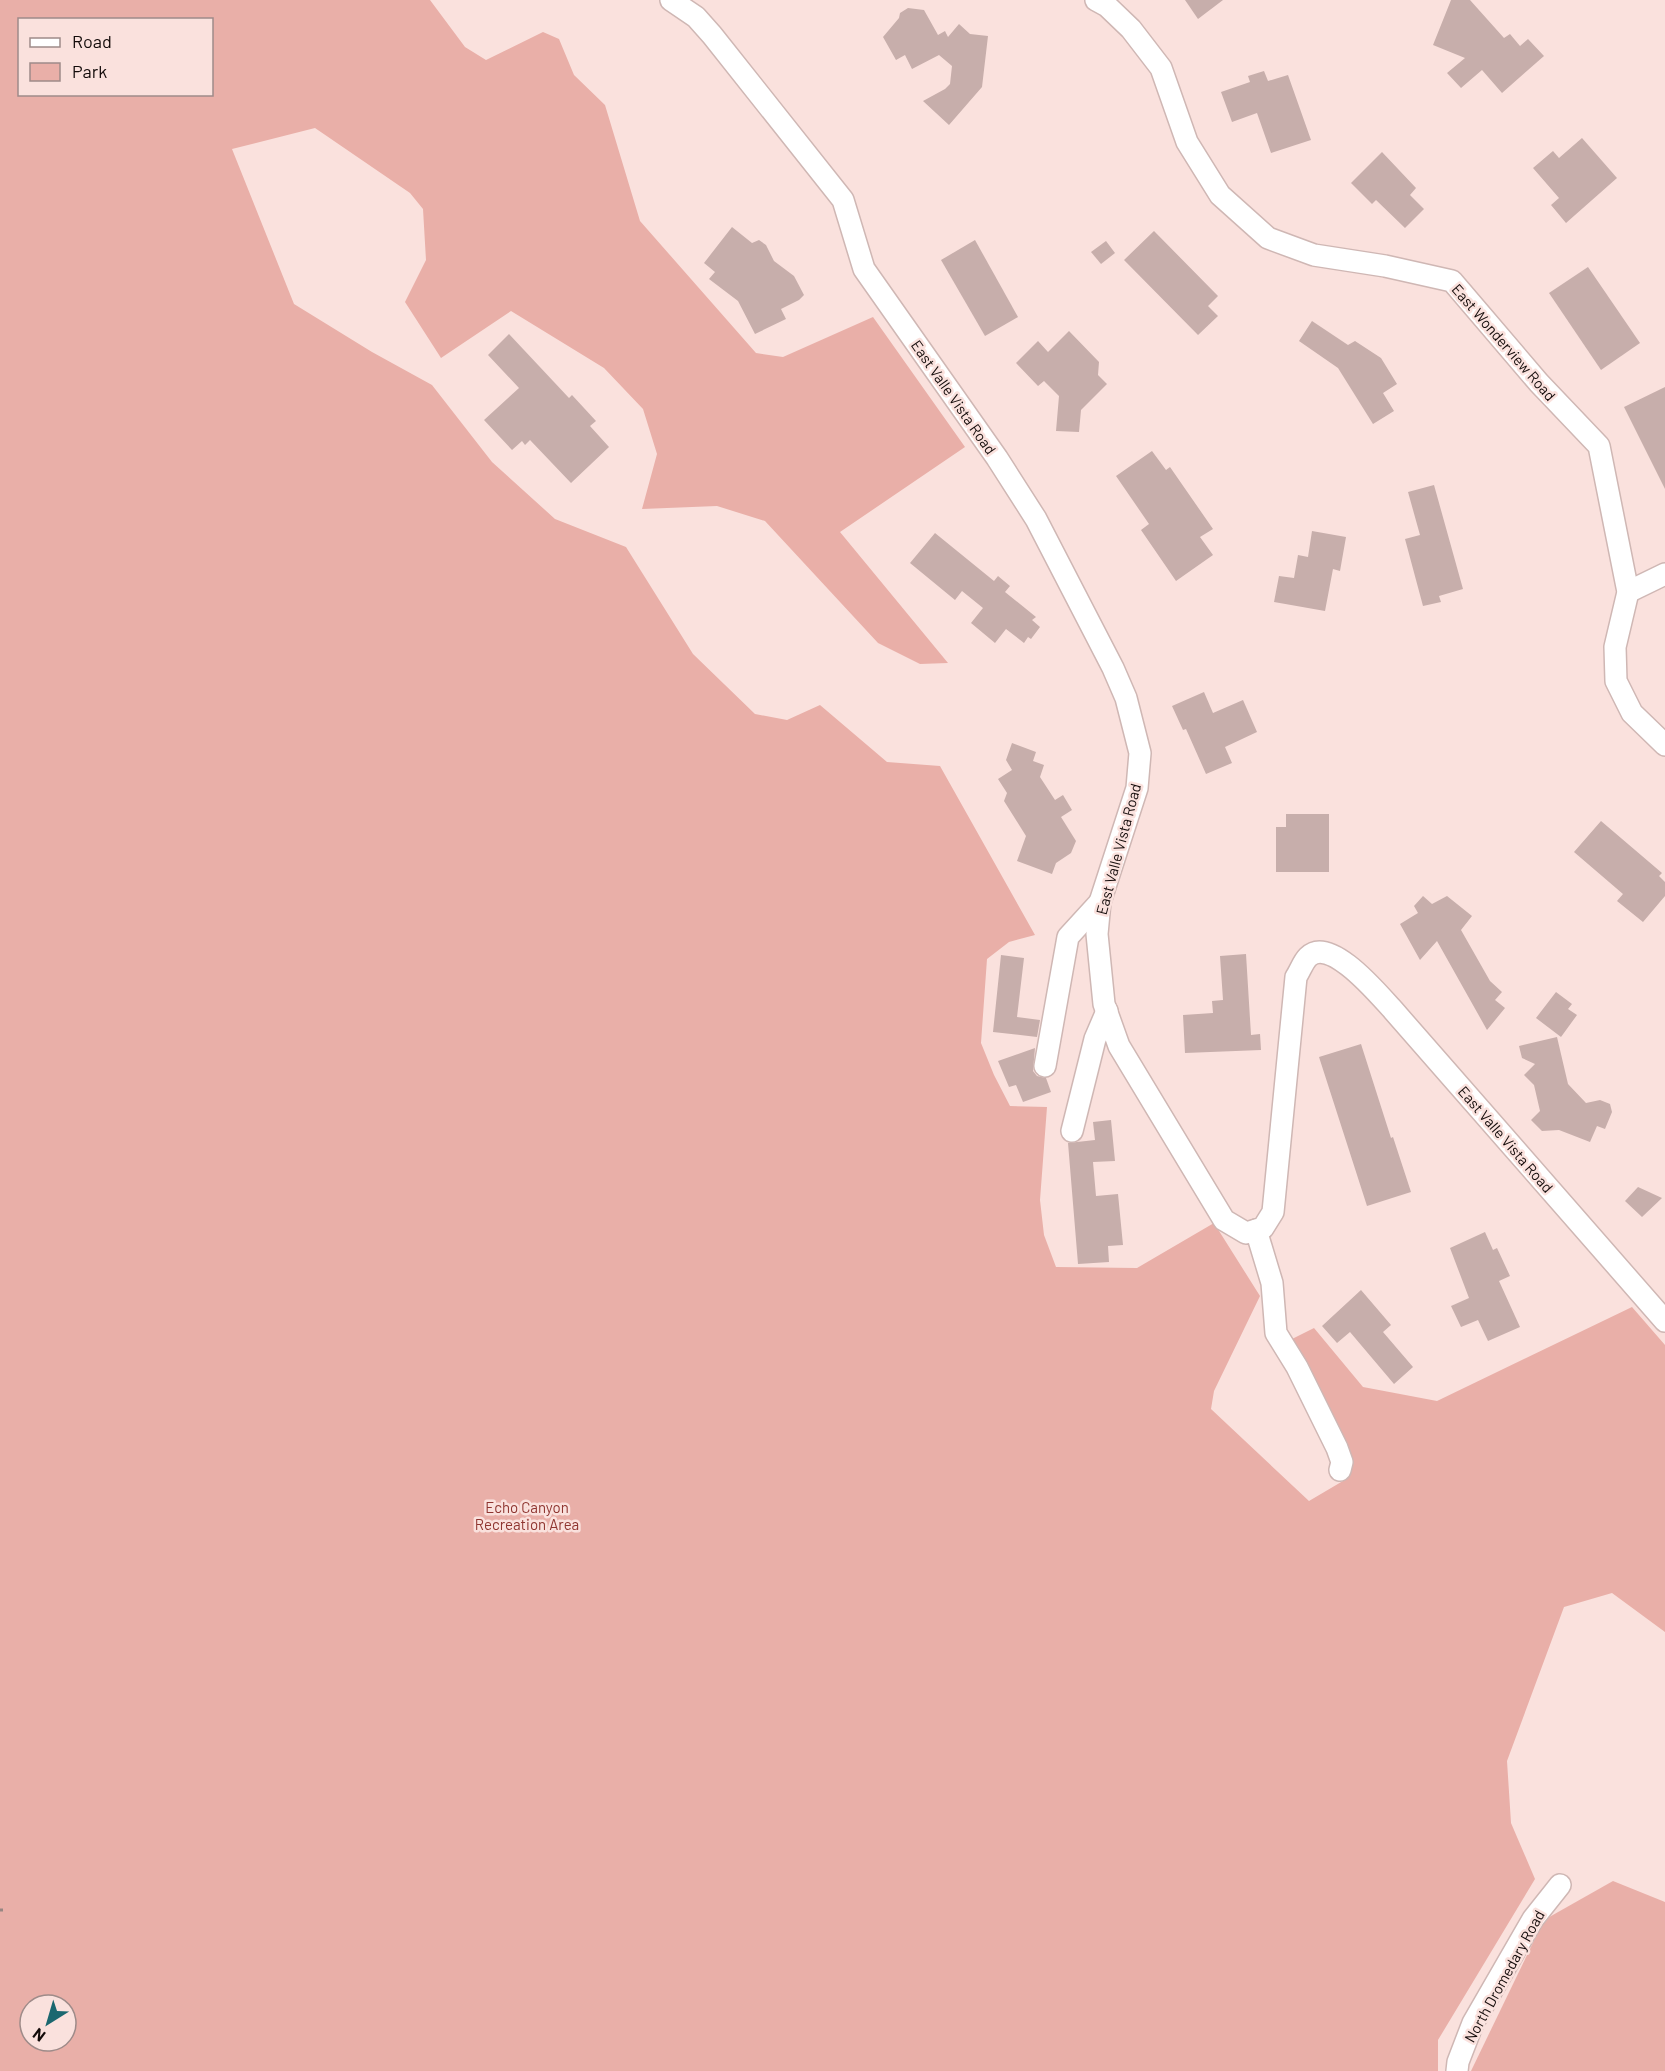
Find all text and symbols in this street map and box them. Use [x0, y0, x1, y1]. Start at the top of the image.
legend [18, 18, 213, 96]
text: Road [72, 30, 112, 52]
text: Park [72, 60, 107, 82]
street label: East Wonderview Road [1448, 280, 1560, 404]
street label: East Valle Vista Road [908, 336, 1000, 458]
street label: East Valle Vista Road [1092, 781, 1144, 917]
street label: East Valle Vista Road [1455, 1082, 1557, 1196]
park label: Echo Canyon Recreation Area [475, 1498, 579, 1533]
street label: North Dromedary Road [1460, 1907, 1548, 2045]
north arrow [18, 1993, 78, 2053]
text: N [29, 2025, 49, 2046]

